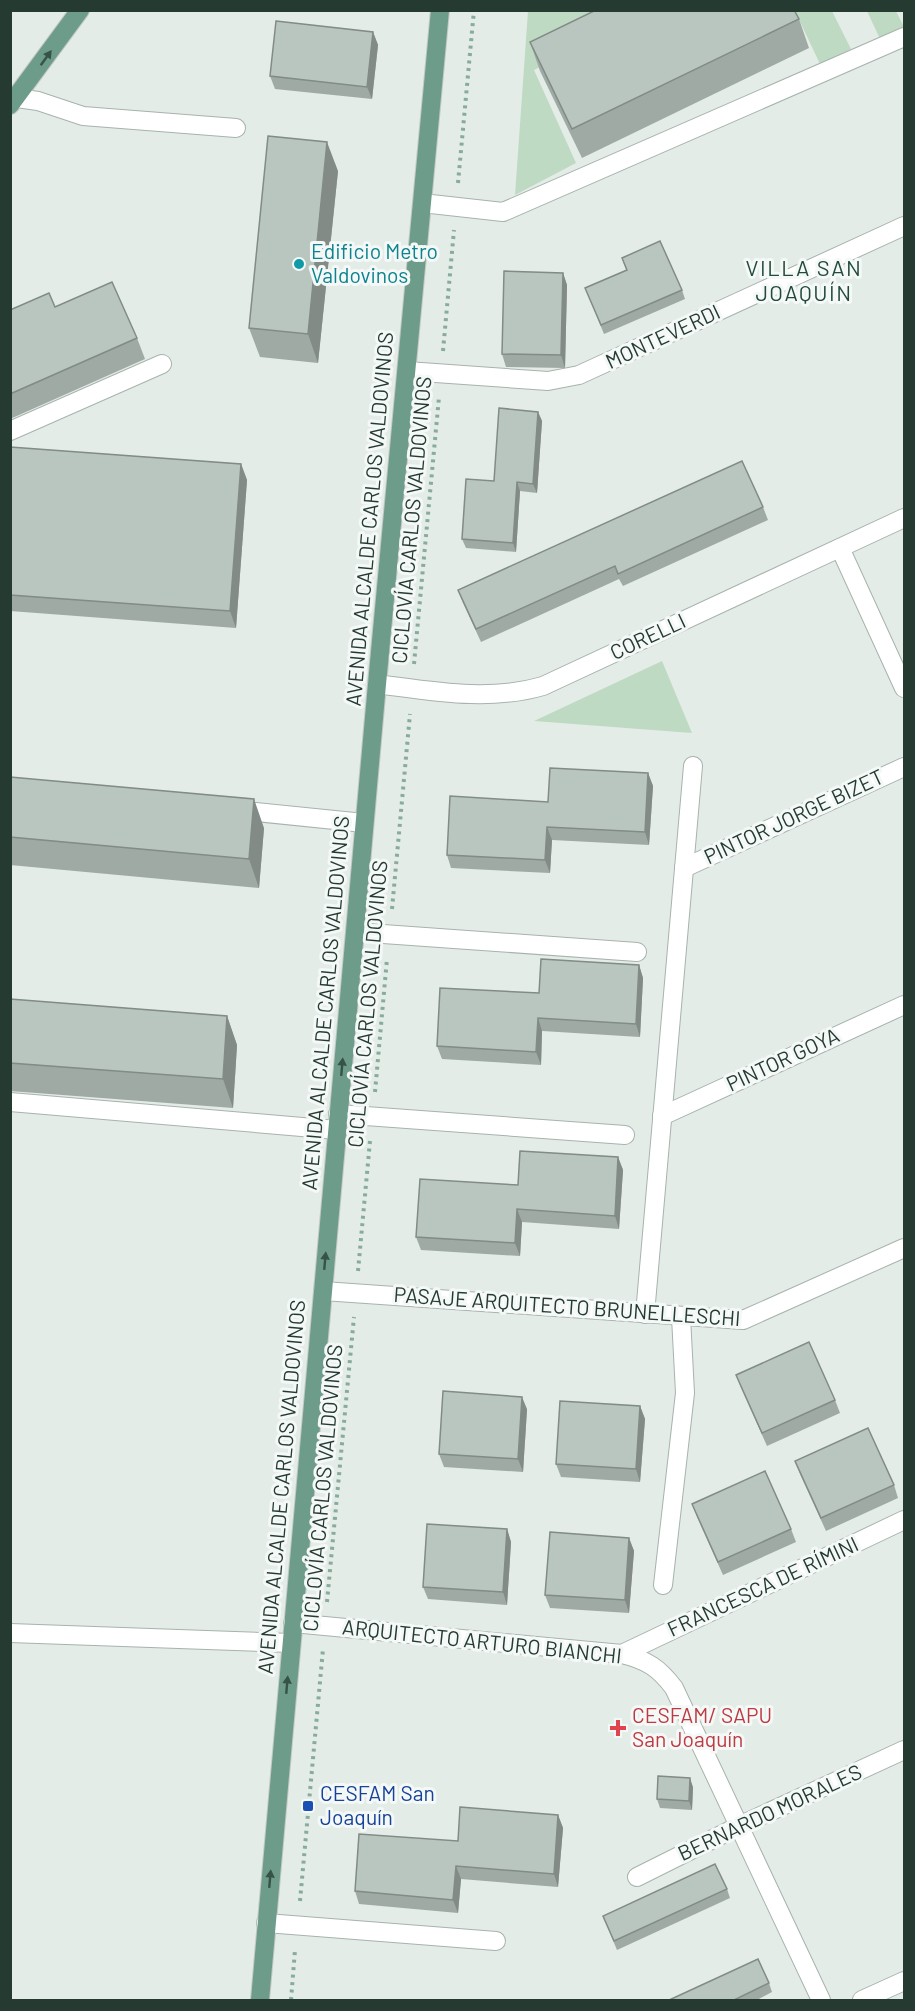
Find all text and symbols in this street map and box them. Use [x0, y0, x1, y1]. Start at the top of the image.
one-way arrow [39, 50, 52, 66]
place label: Edificio Metro Valdovinos [311, 238, 438, 287]
district label: VILLA SAN JOAQUÍN [746, 254, 862, 305]
marker: Edificio Metro Valdovinos [292, 257, 306, 271]
street label: MONTEVERDI [601, 298, 724, 373]
street label: AVENIDA ALCALDE CARLOS VALDOVINOS [340, 331, 397, 707]
street label: CICLOVÍA CARLOS VALDOVINOS [385, 375, 436, 665]
street label: CORELLI [606, 607, 689, 664]
street label: PINTOR JORGE BIZET [700, 763, 887, 868]
street label: AVENIDA ALCALDE CARLOS VALDOVINOS [296, 815, 353, 1191]
street label: CICLOVÍA CARLOS VALDOVINOS [341, 859, 392, 1149]
street label: PINTOR GOYA [722, 1021, 843, 1096]
one-way arrow [337, 1057, 347, 1076]
one-way arrow [320, 1251, 330, 1270]
street label: PASAJE ARQUITECTO BRUNELLESCHI [393, 1281, 741, 1330]
street label: AVENIDA ALCALDE CARLOS VALDOVINOS [252, 1299, 309, 1675]
street label: CICLOVÍA CARLOS VALDOVINOS [296, 1343, 347, 1633]
street label: FRANCESCA DE RÍMINI [663, 1530, 862, 1641]
street label: ARQUITECTO ARTURO BIANCHI [341, 1613, 623, 1668]
one-way arrow [283, 1676, 292, 1695]
place label: CESFAM/ SAPU San Joaquín [632, 1702, 772, 1751]
marker: CESFAM/ SAPU San Joaquín [609, 1719, 627, 1737]
street label: BERNARDO MORALES [673, 1758, 865, 1865]
place label: CESFAM San Joaquín [320, 1780, 435, 1829]
marker: CESFAM San Joaquín [301, 1799, 315, 1813]
one-way arrow [265, 1870, 275, 1889]

